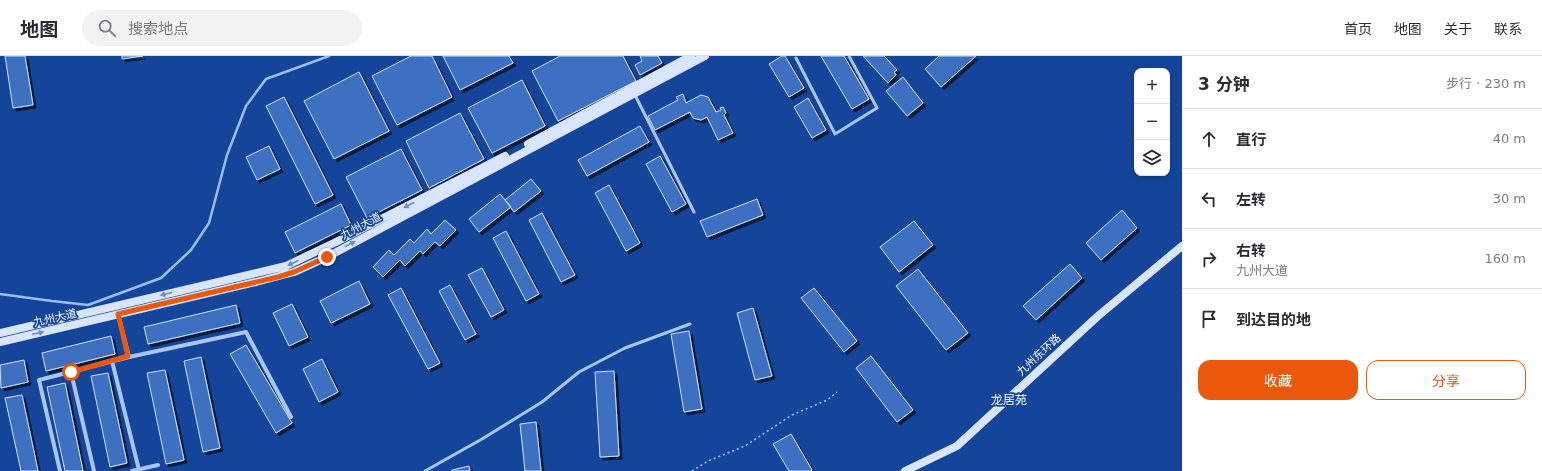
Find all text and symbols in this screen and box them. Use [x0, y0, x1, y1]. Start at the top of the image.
search box [82, 10, 362, 46]
icon: search [96, 17, 118, 39]
text: 地图 [20, 18, 58, 40]
text: 搜索地点 [128, 20, 188, 38]
text: 首页 [1344, 21, 1372, 37]
text: 地图 [1394, 21, 1422, 37]
text: 关于 [1444, 21, 1472, 37]
text: 联系 [1494, 21, 1522, 37]
map controls [1134, 68, 1170, 176]
button: + [1134, 68, 1170, 104]
text: 3 分钟 [1198, 74, 1250, 94]
text: 步行 · 230 m [1446, 76, 1526, 91]
button: − [1134, 104, 1170, 140]
icon: ahead [1198, 128, 1220, 150]
text: 直行 [1236, 131, 1266, 149]
text: 40 m [1493, 131, 1526, 146]
button: layers [1134, 140, 1170, 176]
icon: left [1198, 188, 1220, 210]
text: 左转 [1236, 191, 1266, 209]
text: 30 m [1493, 191, 1526, 206]
one-way arrow [403, 202, 415, 208]
street label: 九州大道 [339, 210, 383, 242]
one-way arrow [345, 241, 356, 248]
text: 右转 [1236, 242, 1266, 260]
route end [318, 248, 336, 266]
icon: right [1198, 248, 1220, 270]
text: 160 m [1484, 251, 1526, 266]
one-way arrow [287, 260, 298, 266]
text: 九州大道 [1236, 263, 1288, 278]
one-way arrow [160, 291, 173, 297]
street label: 九州大道 [32, 307, 78, 329]
icon: arrive [1198, 308, 1220, 330]
text: 到达目的地 [1236, 311, 1311, 329]
one-way arrow [32, 329, 44, 335]
street label: 九州东环路 [1014, 331, 1064, 379]
button: 收藏 [1198, 360, 1358, 400]
button: 分享 [1366, 360, 1526, 400]
route start [62, 363, 80, 381]
district label: 龙居苑 [991, 393, 1027, 407]

